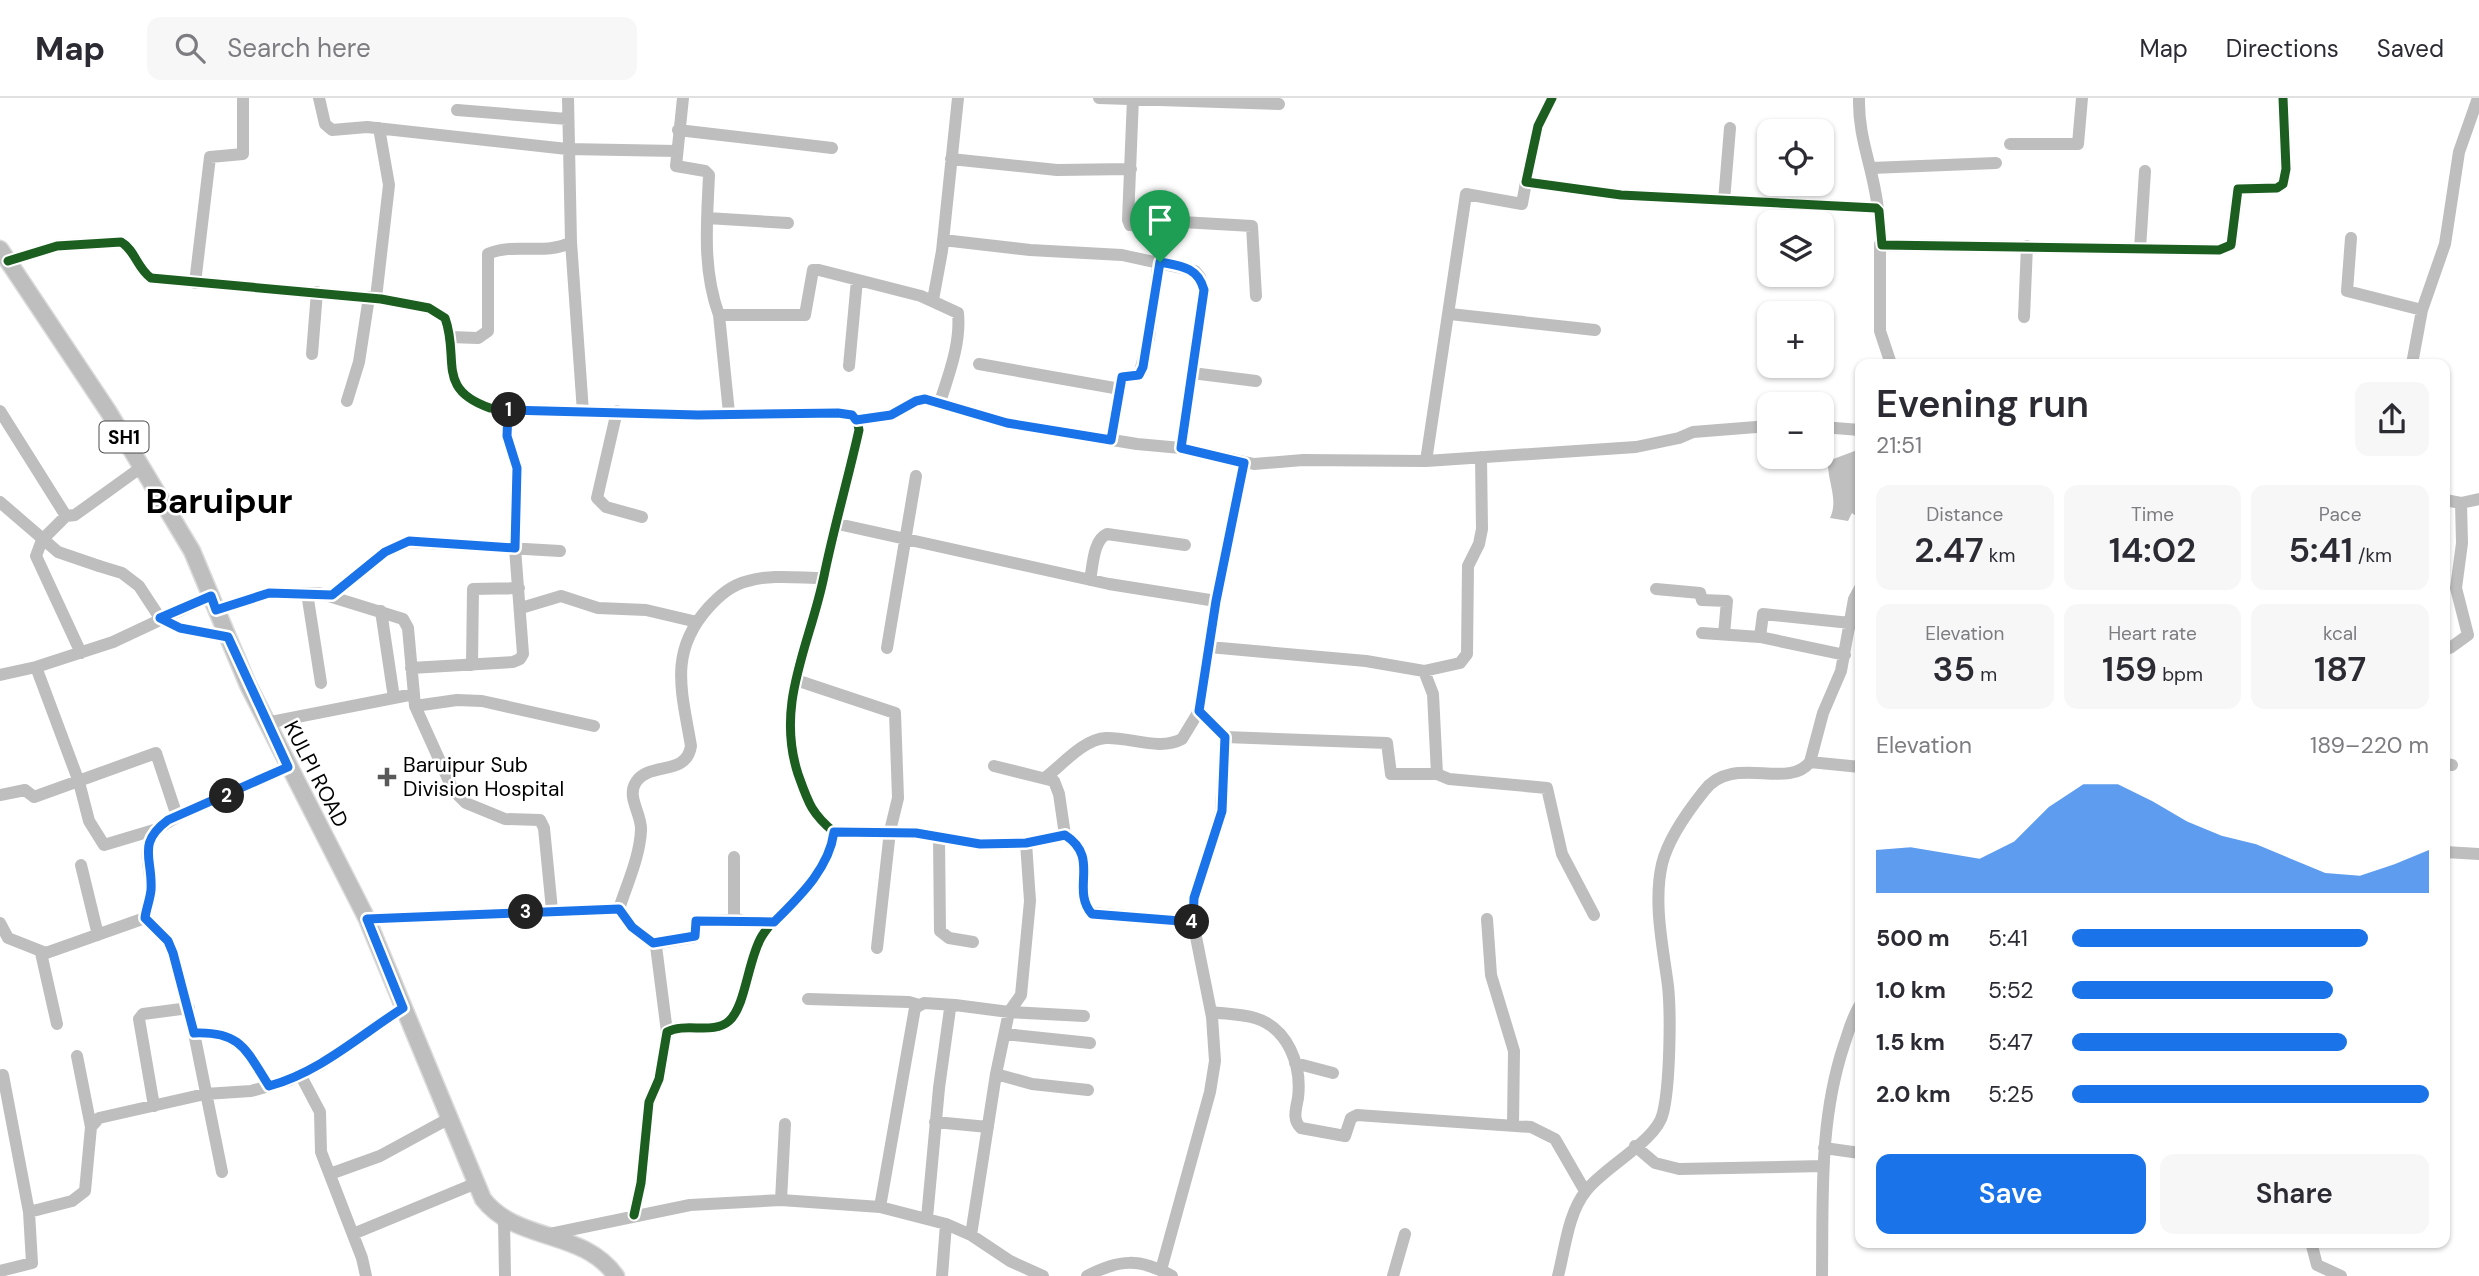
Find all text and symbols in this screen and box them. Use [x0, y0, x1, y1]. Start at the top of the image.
search box [147, 17, 637, 80]
text: Map [35, 27, 105, 70]
icon: search [171, 29, 209, 67]
text: Search here [227, 31, 371, 65]
text: Map [2140, 33, 2188, 64]
text: Directions [2226, 33, 2339, 64]
text: Saved [2377, 33, 2444, 64]
map controls [1757, 119, 1834, 469]
button: locate [1757, 119, 1834, 196]
pin [1130, 190, 1190, 262]
icon: arrive [1141, 201, 1179, 239]
button: layers [1757, 210, 1834, 287]
button: + [1757, 301, 1834, 378]
text: Evening run [1876, 379, 2089, 429]
button: share [2355, 382, 2429, 456]
pin: 1 [491, 392, 526, 428]
button: − [1757, 392, 1834, 469]
text: 1 [505, 397, 512, 422]
road number: SH1 [100, 422, 148, 452]
text: 21:51 [1876, 430, 1922, 460]
district label: Baruipur [145, 478, 293, 524]
text: Distance [1926, 502, 2003, 527]
text: Time [2131, 502, 2174, 527]
text: Pace [2319, 502, 2361, 527]
text: 2.47 [1914, 527, 1984, 573]
text: 14:02 [2109, 527, 2196, 573]
text: 5:41 [2288, 527, 2353, 573]
text: km [1984, 543, 2015, 568]
text: /km [2353, 543, 2392, 568]
text: Elevation [1925, 621, 2004, 646]
text: Heart rate [2108, 621, 2197, 646]
text: kcal [2323, 621, 2357, 646]
text: 35 [1933, 646, 1975, 692]
text: 159 [2102, 646, 2157, 692]
text: 187 [2314, 646, 2366, 692]
text: m [1975, 662, 1997, 687]
text: bpm [2157, 662, 2203, 687]
street label: KULPI ROAD [277, 716, 355, 832]
text: Elevation [1876, 730, 1972, 760]
text: 189–220 m [2310, 730, 2429, 760]
place label: Baruipur Sub Division Hospital [403, 751, 564, 803]
marker: Baruipur Sub Division Hospital [377, 767, 397, 787]
pin: 2 [210, 778, 244, 814]
text: 2 [221, 783, 232, 808]
pin: 3 [508, 894, 544, 930]
text: 3 [520, 899, 531, 924]
pin: 4 [1174, 904, 1210, 940]
text: 4 [1185, 909, 1198, 934]
text: 500 m [1876, 923, 1950, 953]
text: 5:41 [1988, 923, 2028, 953]
text: 1.0 km [1876, 975, 1946, 1005]
text: 5:52 [1988, 975, 2034, 1005]
text: 1.5 km [1876, 1027, 1945, 1057]
text: 5:47 [1988, 1027, 2033, 1057]
text: 2.0 km [1876, 1079, 1951, 1109]
text: 5:25 [1988, 1079, 2034, 1109]
button: Save [1876, 1154, 2146, 1234]
button: Share [2160, 1154, 2429, 1234]

